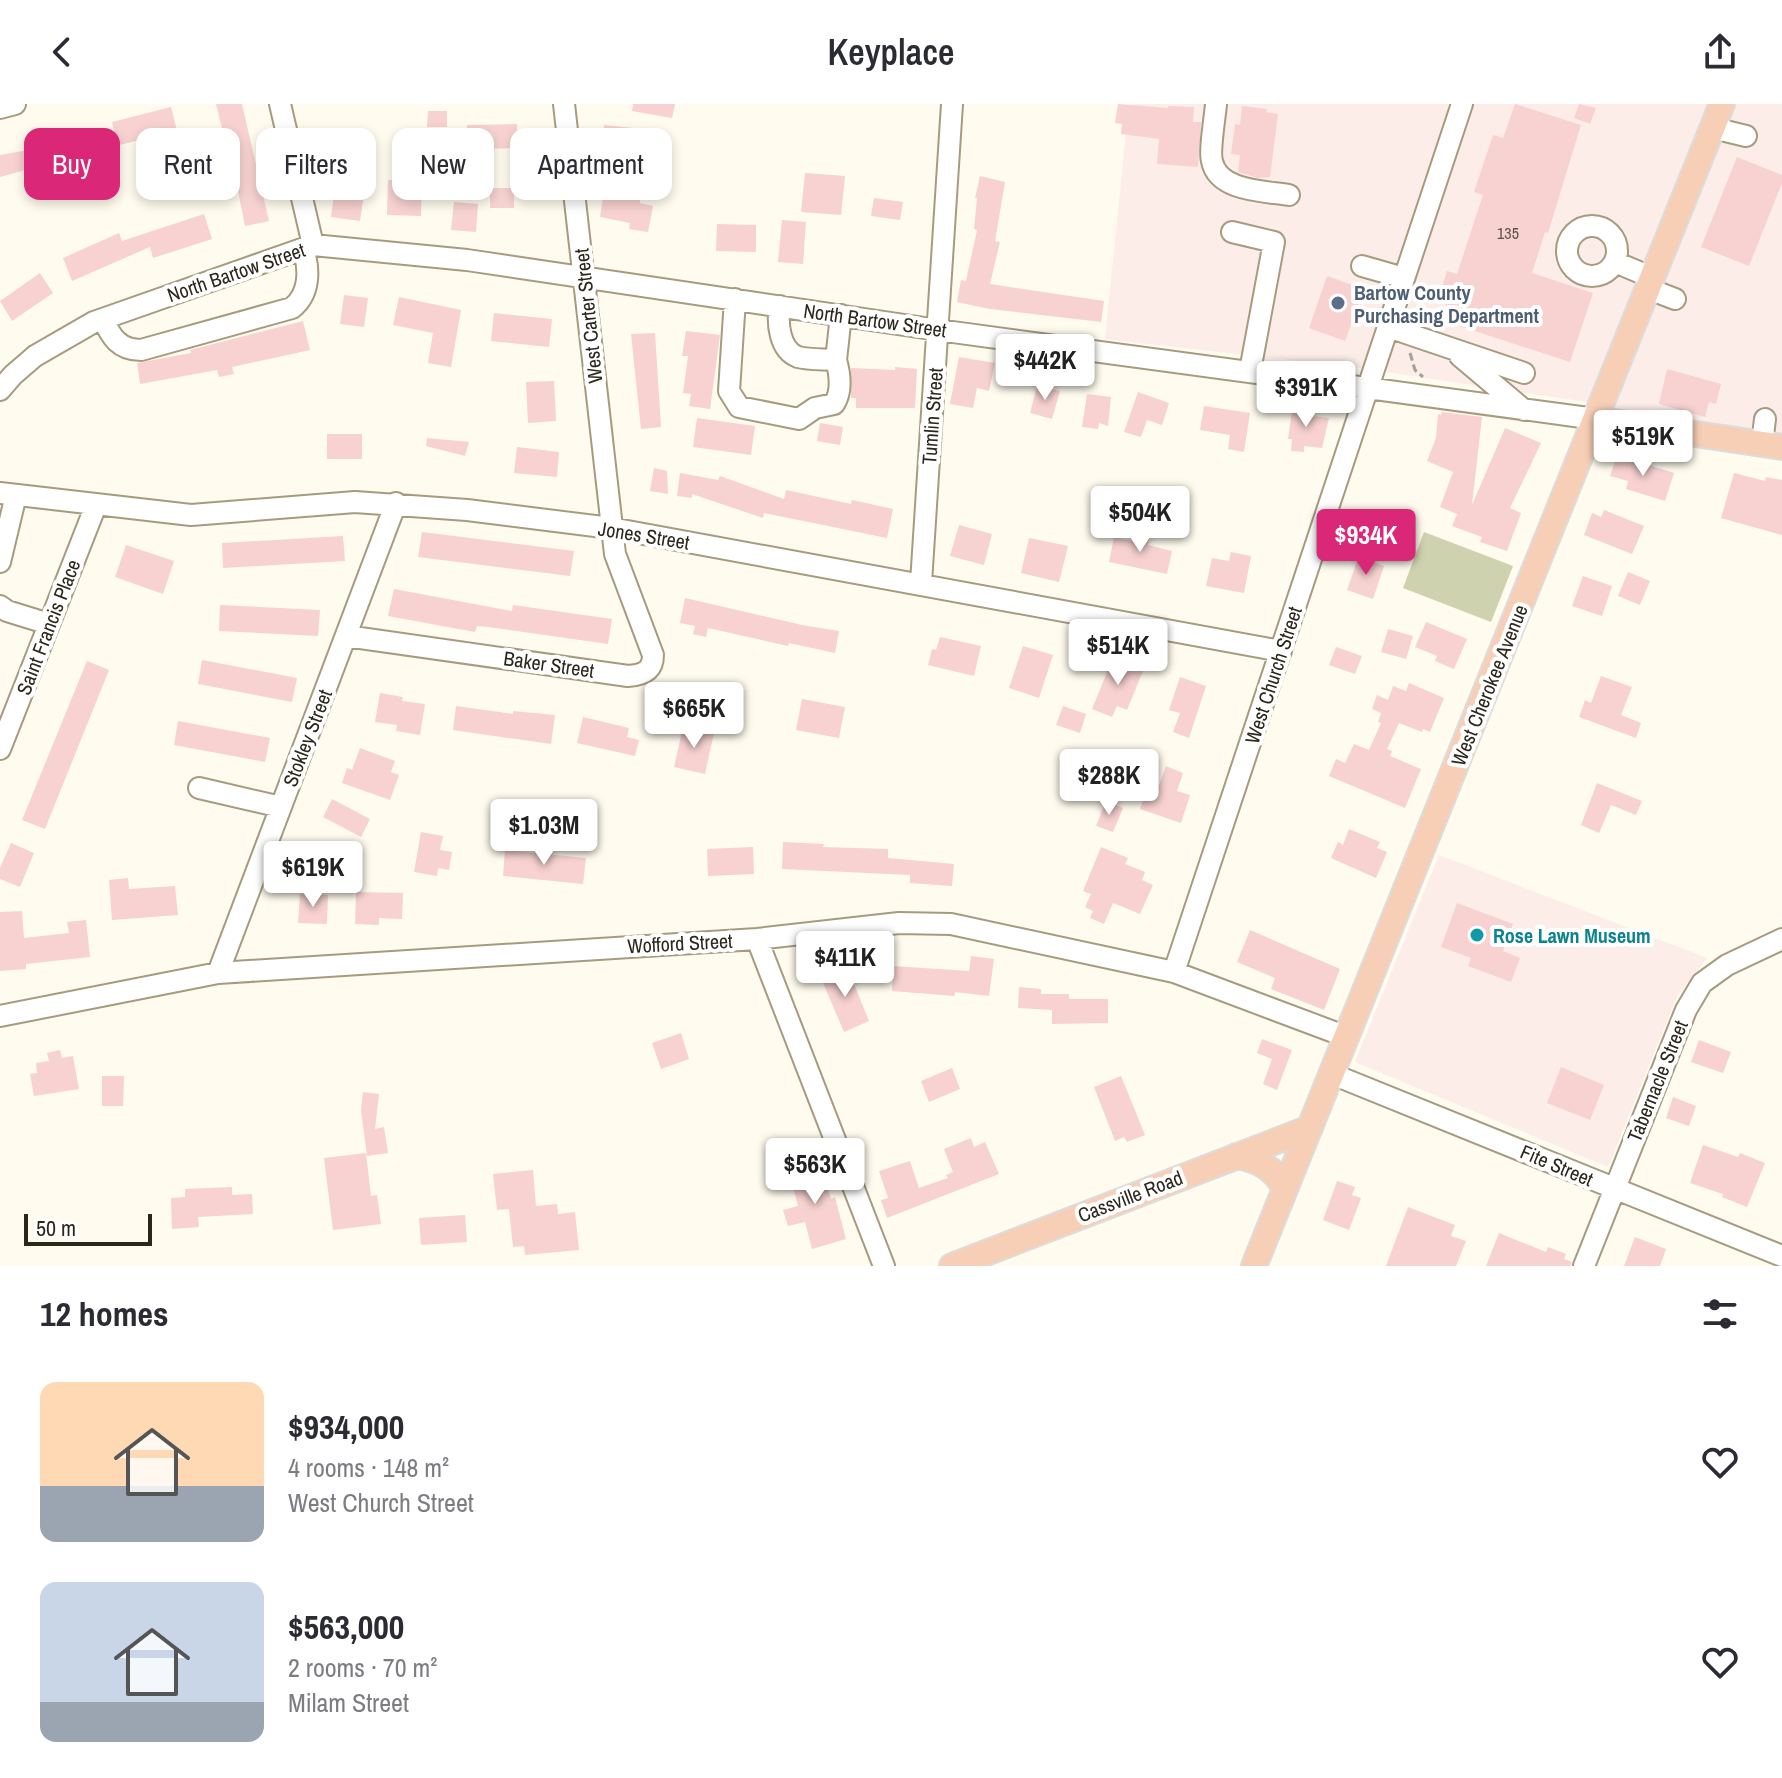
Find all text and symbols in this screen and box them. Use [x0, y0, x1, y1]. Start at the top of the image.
text: Keyplace [828, 28, 954, 76]
icon: back [40, 30, 84, 74]
icon: share [1698, 30, 1742, 74]
chip: Buy [24, 128, 120, 200]
chip: Rent [136, 128, 240, 200]
chip: Filters [256, 128, 376, 200]
chip: New [392, 128, 494, 200]
chip: Apartment [510, 128, 672, 200]
house number: 135 [1497, 222, 1519, 244]
street label: North Bartow Street [164, 236, 309, 308]
street label: West Carter Street [567, 247, 609, 385]
place label: Bartow County Purchasing Department [1354, 279, 1540, 329]
marker: Bartow County Purchasing Department [1329, 294, 1347, 312]
street label: North Bartow Street [802, 297, 949, 343]
pin: $442K [989, 334, 1101, 402]
text: $442K [1014, 342, 1076, 377]
pin: $391K [1250, 361, 1362, 429]
street label: Tumlin Street [915, 366, 949, 465]
text: $391K [1275, 369, 1337, 404]
pin: $519K [1587, 410, 1699, 478]
text: $519K [1612, 418, 1674, 453]
pin: $504K [1084, 486, 1196, 554]
text: $504K [1109, 494, 1171, 529]
pin: $934K [1310, 509, 1422, 577]
street label: Jones Street [596, 514, 692, 556]
text: $934K [1335, 517, 1397, 552]
street label: Saint Francis Place [10, 555, 86, 699]
street label: West Cherokee Avenue [1444, 600, 1534, 770]
street label: West Church Street [1238, 602, 1308, 747]
pin: $514K [1062, 619, 1174, 687]
text: $514K [1087, 627, 1149, 662]
street label: Baker Street [502, 644, 596, 684]
pin: $665K [638, 682, 750, 750]
street label: Stokley Street [276, 685, 338, 791]
text: $665K [663, 690, 725, 725]
pin: $288K [1053, 749, 1165, 817]
text: $288K [1078, 757, 1140, 792]
pin: $1.03M [479, 799, 609, 867]
text: $1.03M [508, 807, 580, 842]
pin: $619K [257, 841, 369, 909]
text: $619K [282, 849, 344, 884]
place label: Rose Lawn Museum [1493, 922, 1651, 949]
marker: Rose Lawn Museum [1468, 926, 1486, 944]
street label: Wofford Street [627, 927, 734, 959]
pin: $411K [789, 931, 901, 999]
text: $411K [814, 939, 876, 974]
street label: Tabernacle Street [1620, 1016, 1694, 1146]
pin: $563K [759, 1138, 871, 1206]
street label: Fite Street [1516, 1138, 1598, 1193]
text: $563K [784, 1146, 846, 1181]
street label: Cassville Road [1074, 1164, 1186, 1228]
scale bar [24, 1210, 152, 1246]
text: 50 m [36, 1213, 76, 1243]
text: 12 homes [40, 1291, 169, 1337]
icon: filters [1698, 1292, 1742, 1336]
text: $934,000 [288, 1404, 404, 1450]
icon: home [104, 1414, 200, 1510]
icon: heart [1698, 1440, 1742, 1484]
text: 4 rooms · 148 m² [288, 1450, 449, 1485]
text: West Church Street [288, 1485, 474, 1520]
text: $563,000 [288, 1604, 404, 1650]
icon: home [104, 1614, 200, 1710]
icon: heart [1698, 1640, 1742, 1684]
text: 2 rooms · 70 m² [288, 1650, 437, 1685]
text: Milam Street [288, 1685, 409, 1720]

